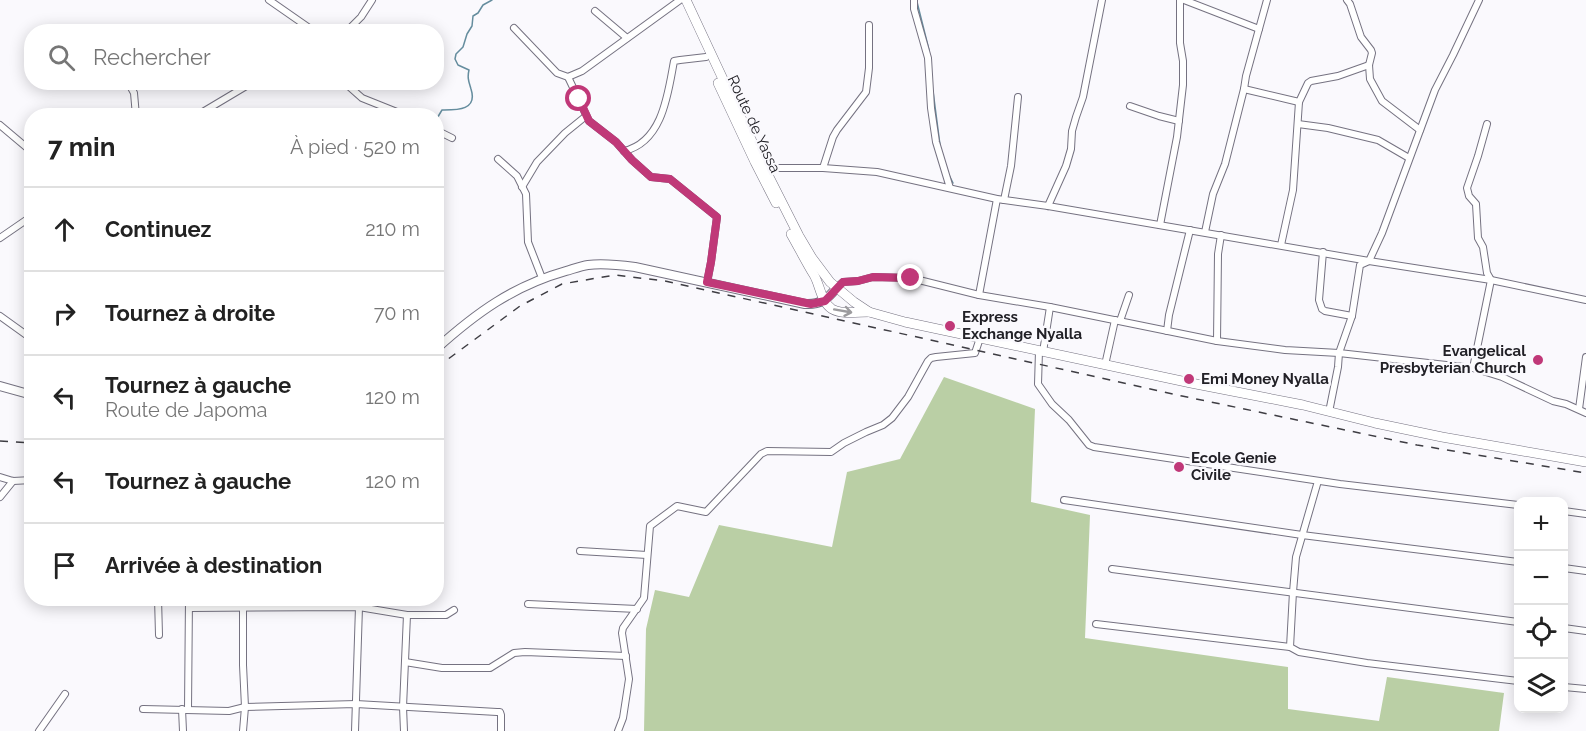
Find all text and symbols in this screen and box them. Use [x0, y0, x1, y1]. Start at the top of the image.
search box [24, 24, 444, 90]
icon: search [45, 41, 78, 74]
text: Rechercher [93, 44, 211, 70]
street label: Route de Yassa [724, 72, 784, 176]
route start [565, 85, 591, 111]
text: 7 min [48, 132, 115, 162]
text: À pied · 520 m [290, 135, 420, 159]
icon: ahead [48, 213, 81, 246]
text: Continuez [105, 216, 211, 242]
text: 210 m [365, 217, 420, 241]
route end [897, 264, 923, 290]
icon: right [48, 297, 81, 330]
text: Tournez à droite [105, 300, 275, 326]
text: 70 m [374, 301, 420, 325]
one-way arrow [833, 305, 852, 316]
place label: Express Exchange Nyalla [962, 308, 1083, 343]
marker: Express Exchange Nyalla [943, 319, 957, 333]
place label: Evangelical Presbyterian Church [1380, 342, 1526, 377]
marker: Evangelical Presbyterian Church [1531, 353, 1545, 367]
place label: Emi Money Nyalla [1201, 370, 1329, 388]
text: Tournez à gauche [105, 372, 291, 398]
marker: Emi Money Nyalla [1182, 372, 1196, 386]
icon: left [48, 381, 81, 414]
text: 120 m [365, 385, 420, 409]
text: Route de Japoma [105, 398, 268, 422]
place label: Ecole Genie Civile [1191, 449, 1276, 484]
marker: Ecole Genie Civile [1172, 460, 1186, 474]
icon: left [48, 465, 81, 498]
text: Tournez à gauche [105, 468, 291, 494]
text: 120 m [365, 469, 420, 493]
map controls [1514, 497, 1568, 713]
button: + [1514, 497, 1568, 551]
icon: arrive [48, 549, 81, 582]
button: − [1514, 551, 1568, 605]
text: Arrivée à destination [105, 552, 322, 578]
button: locate [1514, 605, 1568, 659]
button: layers [1514, 659, 1568, 713]

